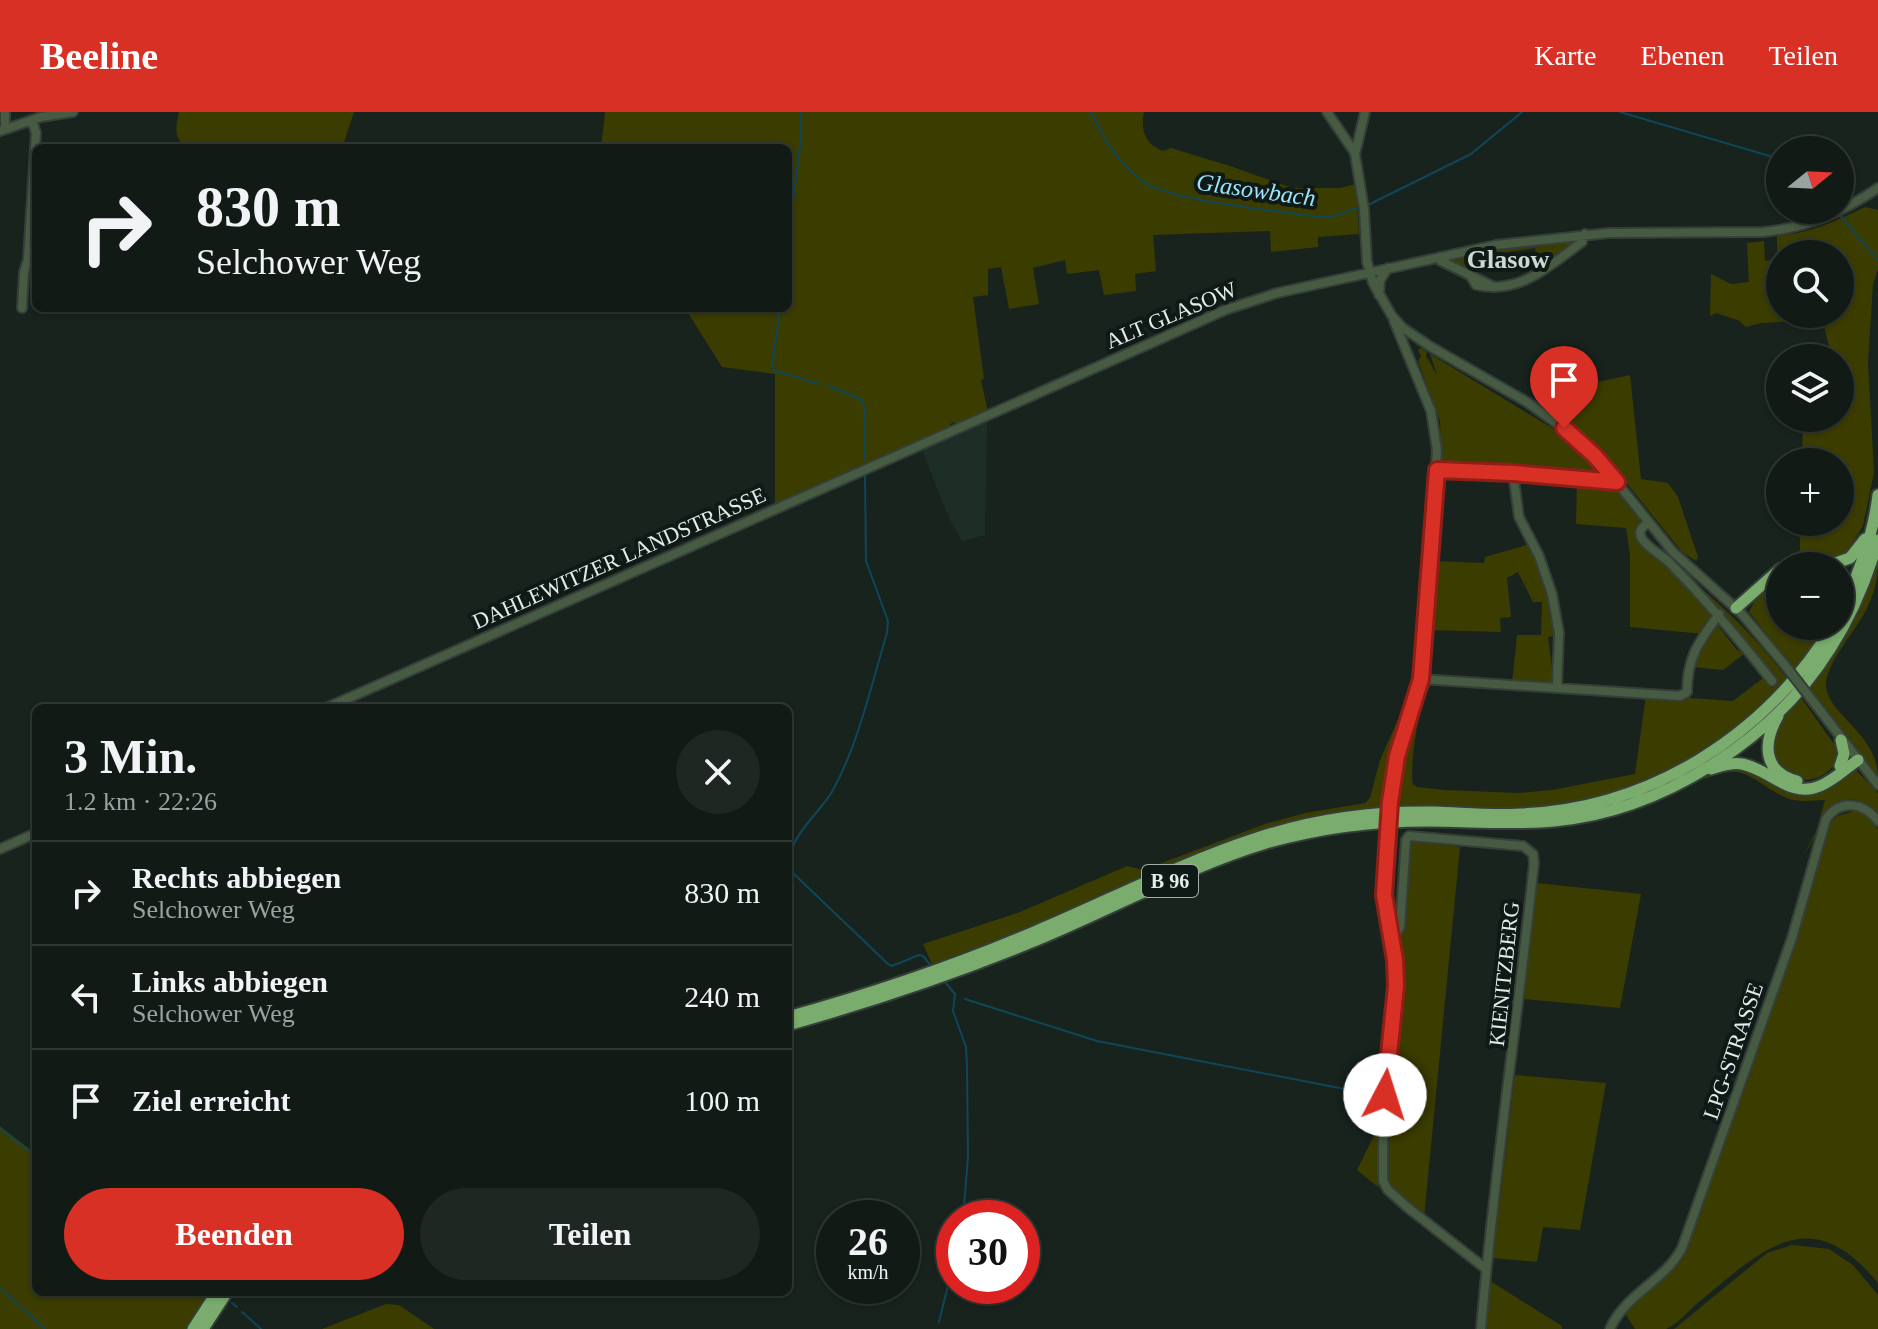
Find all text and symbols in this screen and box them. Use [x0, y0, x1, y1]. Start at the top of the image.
text: Beeline [40, 35, 158, 77]
text: Karte [1534, 40, 1596, 71]
text: Ebenen [1640, 40, 1724, 71]
text: Teilen [1768, 40, 1838, 71]
north arrow [1766, 136, 1854, 224]
map controls [1766, 136, 1854, 640]
water label: Glasowbach [1195, 169, 1317, 211]
icon: right [64, 176, 168, 280]
text: 830 m [196, 176, 341, 238]
button: search [1766, 240, 1854, 328]
text: Selchower Weg [196, 242, 421, 282]
district label: Glasow [1467, 245, 1549, 274]
street label: ALT GLASOW [1102, 276, 1241, 354]
button: layers [1766, 344, 1854, 432]
pin [1530, 346, 1598, 428]
icon: arrive [1542, 358, 1586, 402]
button: + [1766, 448, 1854, 536]
street label: DAHLEWITZER LANDSTRASSE [468, 482, 770, 634]
button: − [1766, 552, 1854, 640]
text: 3 Min. [64, 730, 197, 783]
button: close [676, 730, 760, 814]
text: 1.2 km · 22:26 [64, 787, 217, 816]
text: Rechts abbiegen [132, 861, 341, 894]
road number: B 96 [1142, 865, 1198, 897]
icon: right [64, 871, 108, 915]
text: 830 m [684, 876, 760, 909]
text: Selchower Weg [132, 895, 295, 924]
street label: KIENITZBERG [1484, 900, 1524, 1048]
text: Links abbiegen [132, 965, 328, 998]
icon: left [64, 975, 108, 1019]
street label: LPG-STRASSE [1698, 979, 1768, 1123]
text: 240 m [684, 980, 760, 1013]
text: Selchower Weg [132, 999, 295, 1028]
position arrow [1343, 1053, 1427, 1137]
icon: arrive [64, 1079, 108, 1123]
text: Ziel erreicht [132, 1084, 291, 1117]
text: 100 m [684, 1084, 760, 1117]
button: Beenden [64, 1188, 404, 1280]
button: Teilen [420, 1188, 760, 1280]
speed limit sign: 30 [936, 1200, 1040, 1304]
text: 26 [848, 1219, 888, 1264]
text: km/h [847, 1261, 889, 1283]

